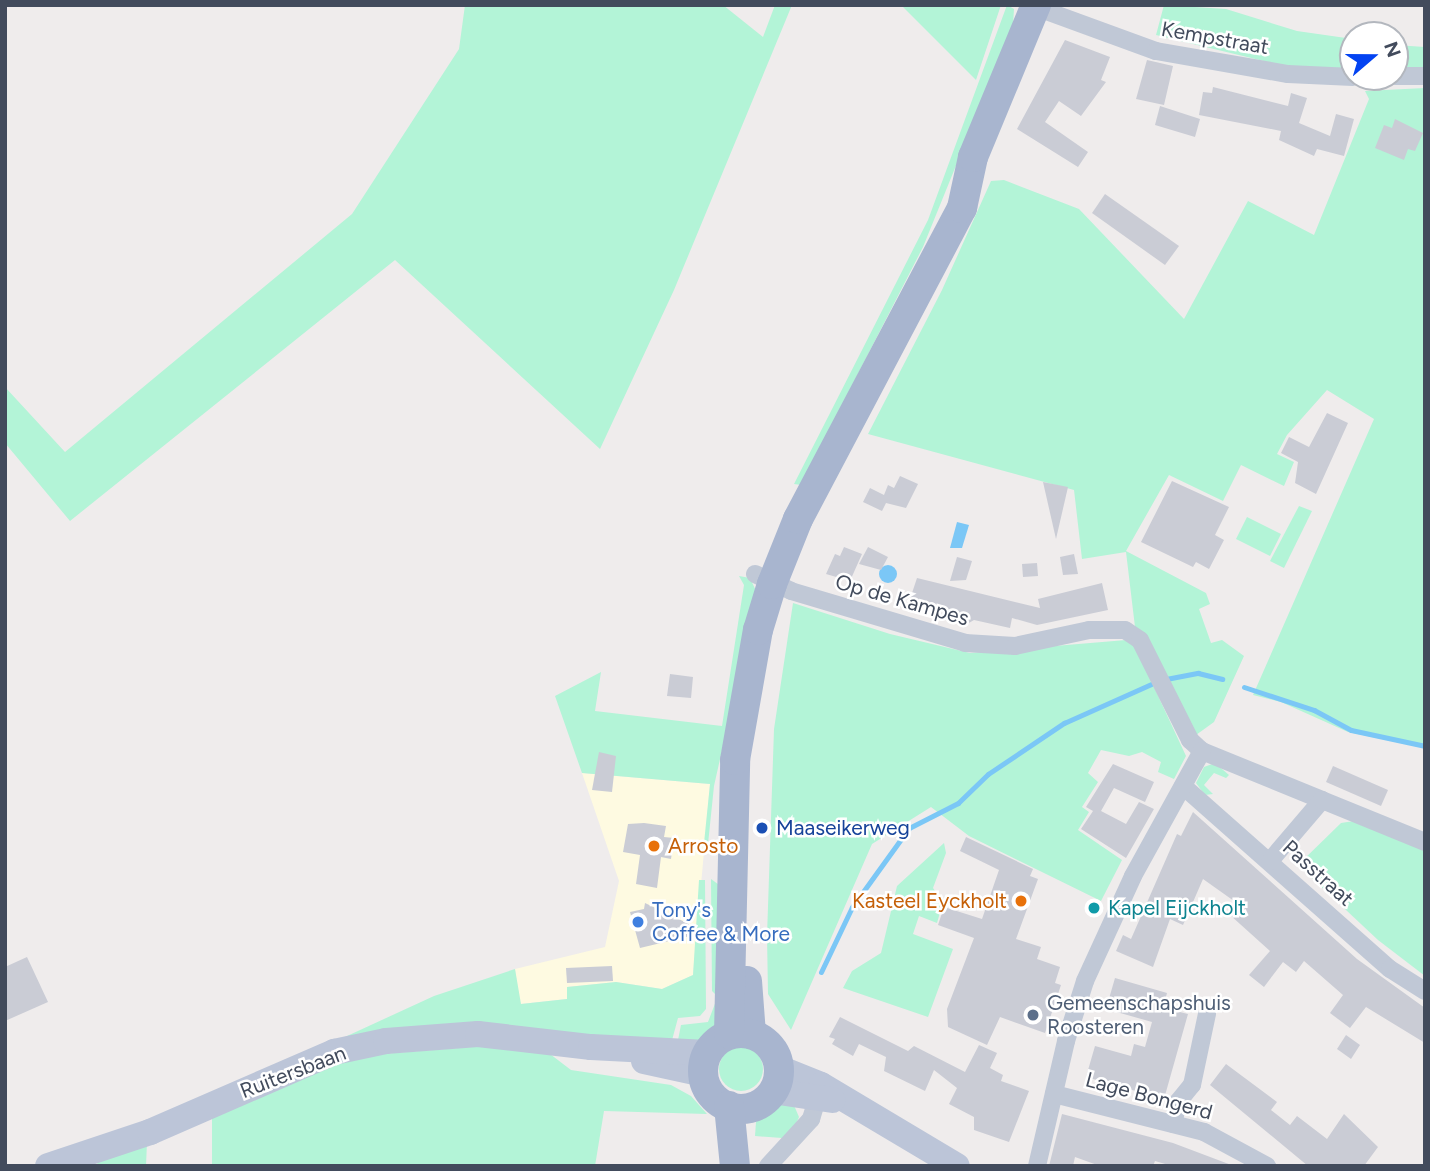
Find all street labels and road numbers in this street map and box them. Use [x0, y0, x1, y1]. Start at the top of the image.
street label: Kempstraat [1159, 16, 1271, 60]
street label: Op de Kampes [832, 569, 972, 631]
street label: Passtraat [1277, 835, 1359, 911]
street label: Ruitersbaan [236, 1040, 350, 1104]
street label: Lage Bongerd [1083, 1067, 1215, 1125]

